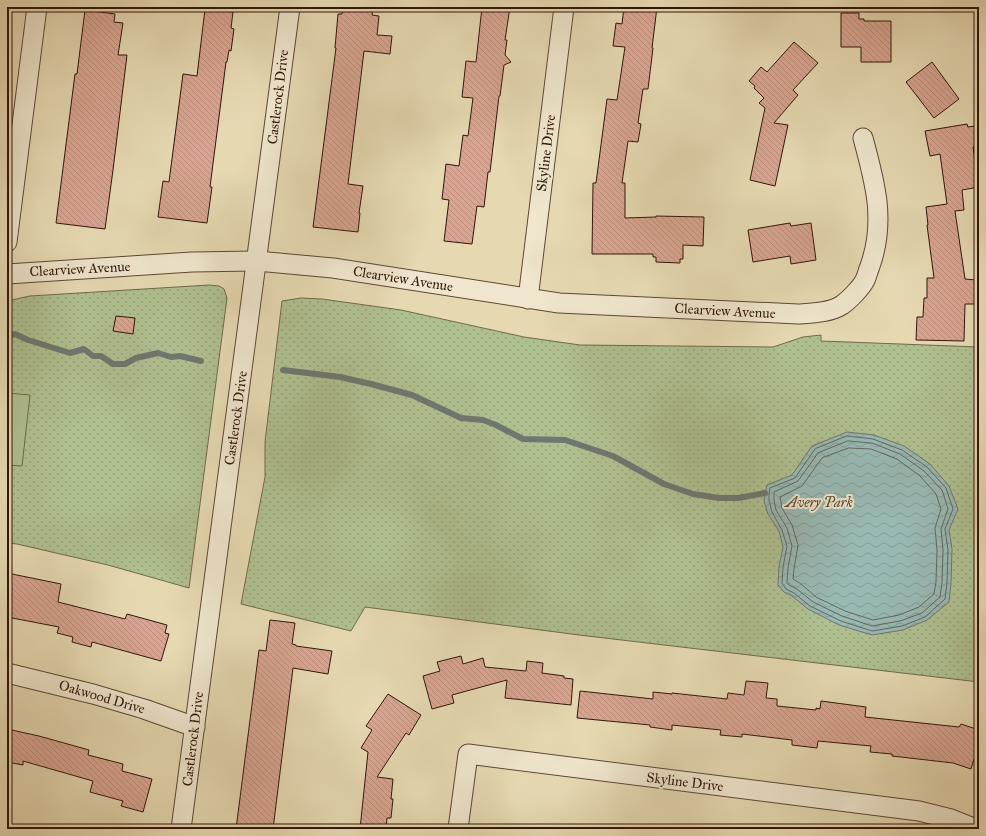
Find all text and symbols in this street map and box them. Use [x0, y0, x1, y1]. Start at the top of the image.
street label: Castlerock Drive [264, 49, 292, 145]
street label: Skyline Drive [533, 113, 559, 192]
street label: Clearview Avenue [29, 258, 131, 280]
street label: Clearview Avenue [352, 263, 454, 295]
street label: Clearview Avenue [674, 300, 776, 322]
street label: Castlerock Drive [221, 370, 251, 466]
park label: Avery Park [783, 494, 853, 511]
street label: Oakwood Drive [57, 677, 147, 717]
street label: Castlerock Drive [179, 691, 207, 787]
street label: Skyline Drive [646, 769, 725, 795]

